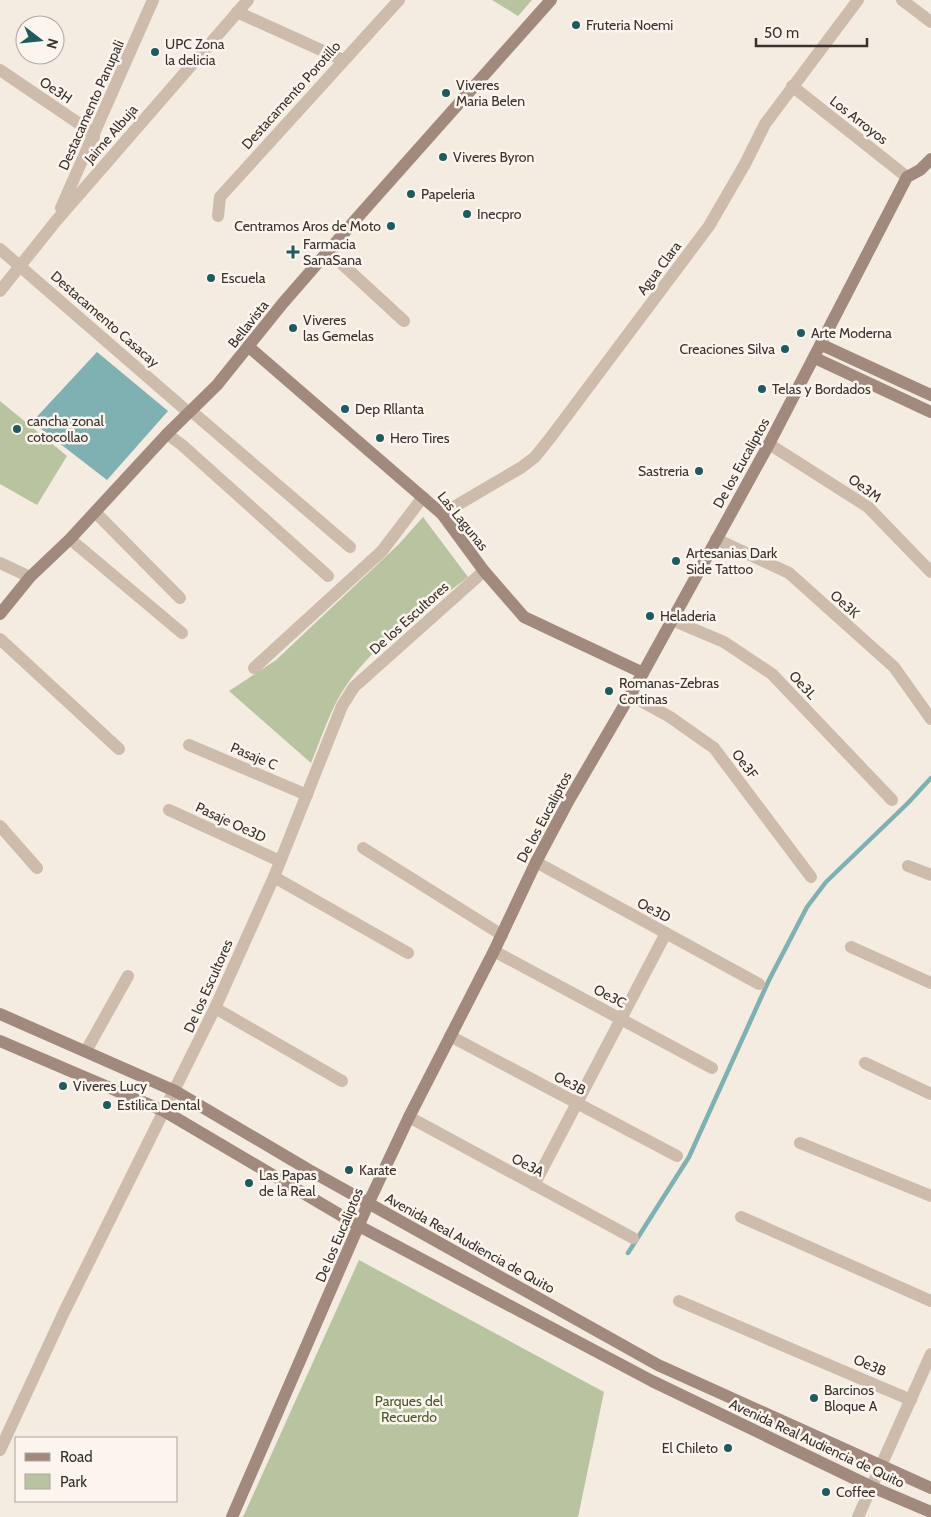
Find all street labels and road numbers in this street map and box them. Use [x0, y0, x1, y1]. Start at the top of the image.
street label: Destacamento Panupali [54, 37, 128, 173]
street label: Destacamento Porotillo [238, 37, 345, 153]
street label: Oe3H [36, 73, 76, 107]
street label: Los Arroyos [826, 92, 892, 148]
street label: Jaime Albuja [80, 101, 142, 168]
street label: Agua Clara [633, 237, 685, 298]
street label: Destacamento Casacay [47, 267, 163, 371]
street label: Bellavista [224, 296, 272, 351]
street label: De los Eucaliptos [709, 415, 773, 511]
street label: Oe3M [845, 470, 885, 506]
street label: Las Lagunas [434, 488, 492, 554]
street label: De los Escultores [366, 578, 452, 658]
street label: Oe3K [827, 586, 863, 622]
street label: Oe3L [785, 667, 821, 703]
street label: Pasaje C [228, 738, 280, 774]
street label: Oe3F [728, 745, 762, 783]
street label: De los Eucaliptos [512, 768, 576, 866]
street label: Pasaje Oe3D [193, 798, 269, 846]
street label: Oe3D [634, 894, 674, 926]
street label: De los Escultores [179, 936, 237, 1035]
street label: Oe3C [591, 980, 630, 1012]
street label: Oe3B [551, 1067, 589, 1099]
street label: Oe3A [509, 1149, 548, 1181]
street label: De los Eucaliptos [311, 1185, 367, 1285]
street label: Avenida Real Audiencia de Quito [382, 1189, 558, 1297]
street label: Oe3B [851, 1350, 889, 1380]
street label: Avenida Real Audiencia de Quito [727, 1394, 908, 1492]

